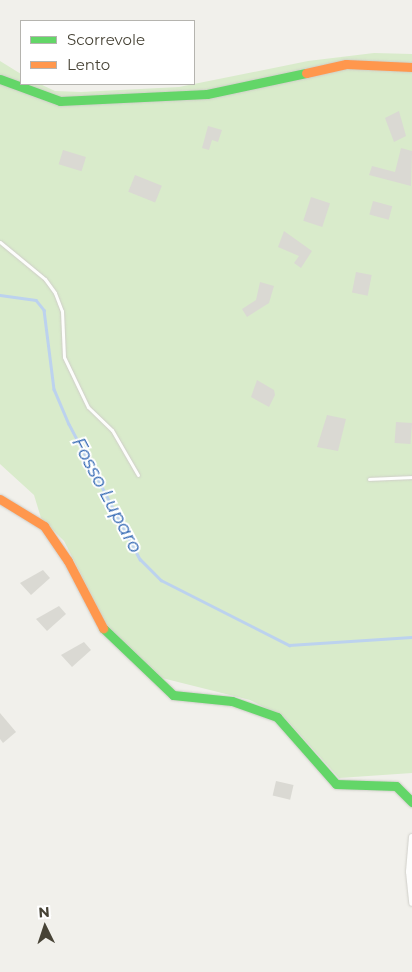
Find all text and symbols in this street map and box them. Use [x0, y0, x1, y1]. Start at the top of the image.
legend [20, 20, 195, 85]
text: Scorrevole [67, 30, 145, 49]
text: Lento [67, 55, 110, 74]
water label: Fosso Luparo [67, 433, 147, 557]
north arrow [20, 902, 70, 952]
text: N [38, 903, 50, 921]

